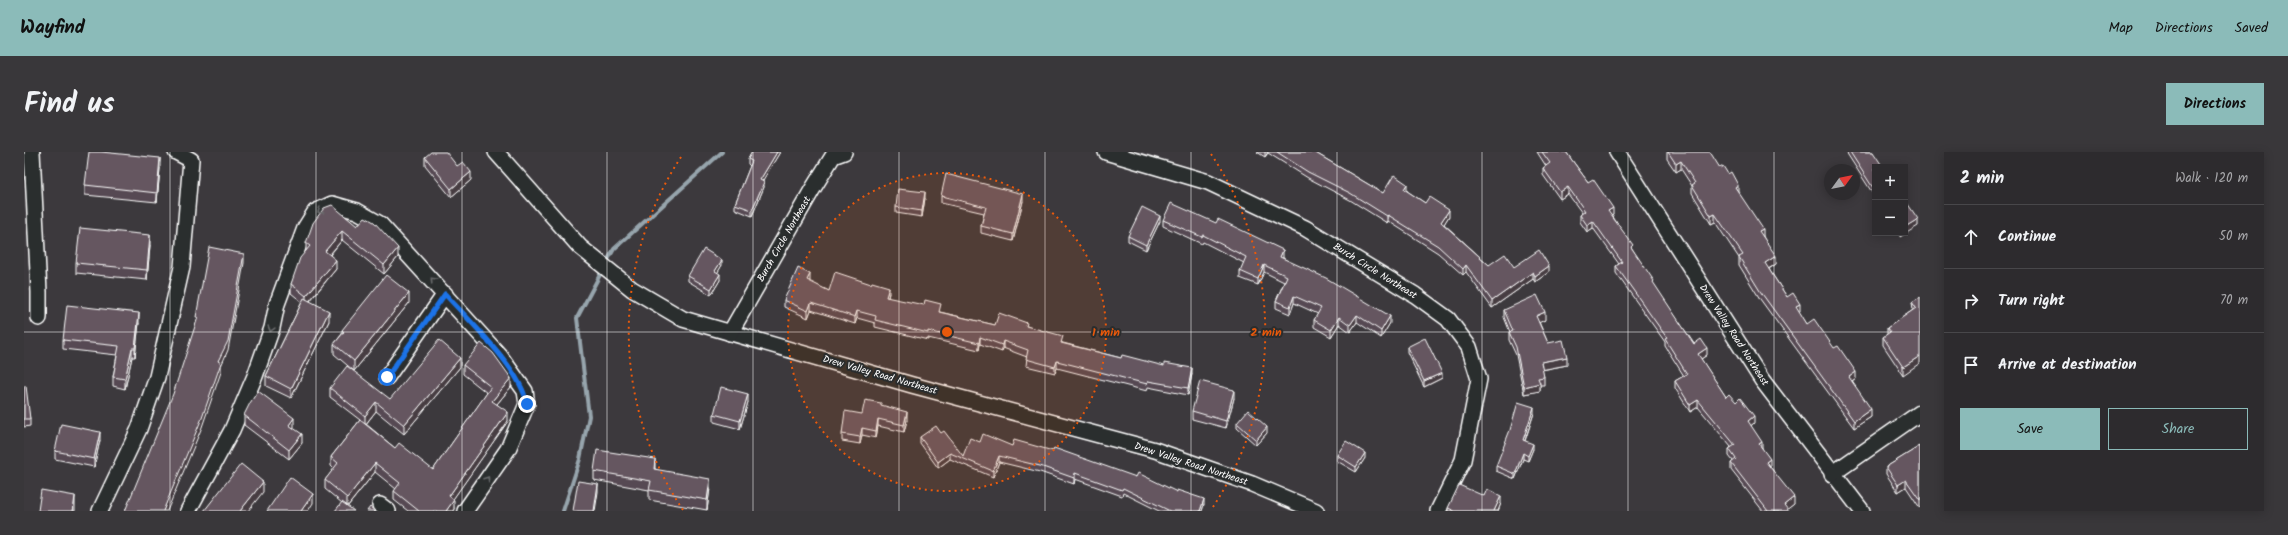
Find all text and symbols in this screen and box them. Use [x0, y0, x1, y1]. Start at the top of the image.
text: Wayfind [20, 13, 85, 43]
text: Map [2108, 17, 2133, 39]
text: Directions [2155, 17, 2213, 39]
text: Saved [2235, 17, 2268, 39]
text: Find us [24, 82, 115, 127]
button: Directions [2166, 83, 2264, 125]
north arrow [1824, 164, 1860, 200]
map controls [1872, 164, 1908, 236]
button: + [1872, 164, 1908, 200]
text: 2 min [1960, 165, 2004, 192]
text: Walk · 120 m [2175, 168, 2248, 189]
street label: Burch Circle Northeast [753, 193, 815, 285]
button: − [1872, 200, 1908, 236]
one-way arrow [317, 206, 324, 213]
text: Continue [1998, 225, 2056, 249]
icon: ahead [1960, 226, 1982, 248]
text: 50 m [2219, 226, 2248, 247]
street label: Burch Circle Northeast [1330, 239, 1420, 303]
one-way arrow [431, 278, 438, 285]
street label: Drew Valley Road Northeast [1695, 281, 1773, 389]
text: Turn right [1998, 289, 2065, 313]
icon: right [1960, 290, 1982, 312]
text: 70 m [2220, 290, 2248, 311]
text: 1 min [1092, 323, 1120, 342]
text: 2 min [1250, 323, 1282, 342]
centre of rings [940, 325, 954, 339]
one-way arrow [267, 326, 276, 333]
street label: Drew Valley Road Northeast [821, 351, 939, 399]
text: Arrive at destination [1998, 353, 2137, 377]
icon: arrive [1960, 354, 1982, 376]
route start [378, 368, 396, 386]
route end [518, 395, 536, 413]
button: Save [1960, 408, 2100, 450]
button: Share [2108, 408, 2248, 450]
street label: Drew Valley Road Northeast [1132, 438, 1250, 490]
one-way arrow [482, 476, 490, 483]

